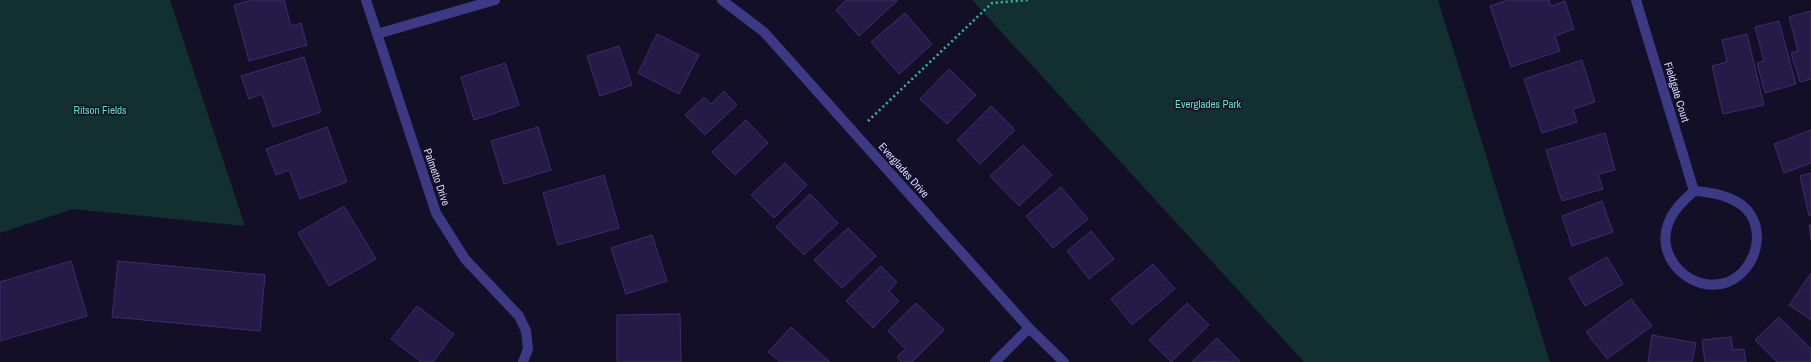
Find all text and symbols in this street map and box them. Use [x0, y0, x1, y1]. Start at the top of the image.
street label: Fieldgate Court [1661, 60, 1693, 124]
park label: Everglades Park [1175, 97, 1242, 111]
park label: Ritson Fields [73, 103, 127, 117]
street label: Everglades Drive [876, 140, 932, 200]
street label: Palmetto Drive [421, 147, 453, 207]

